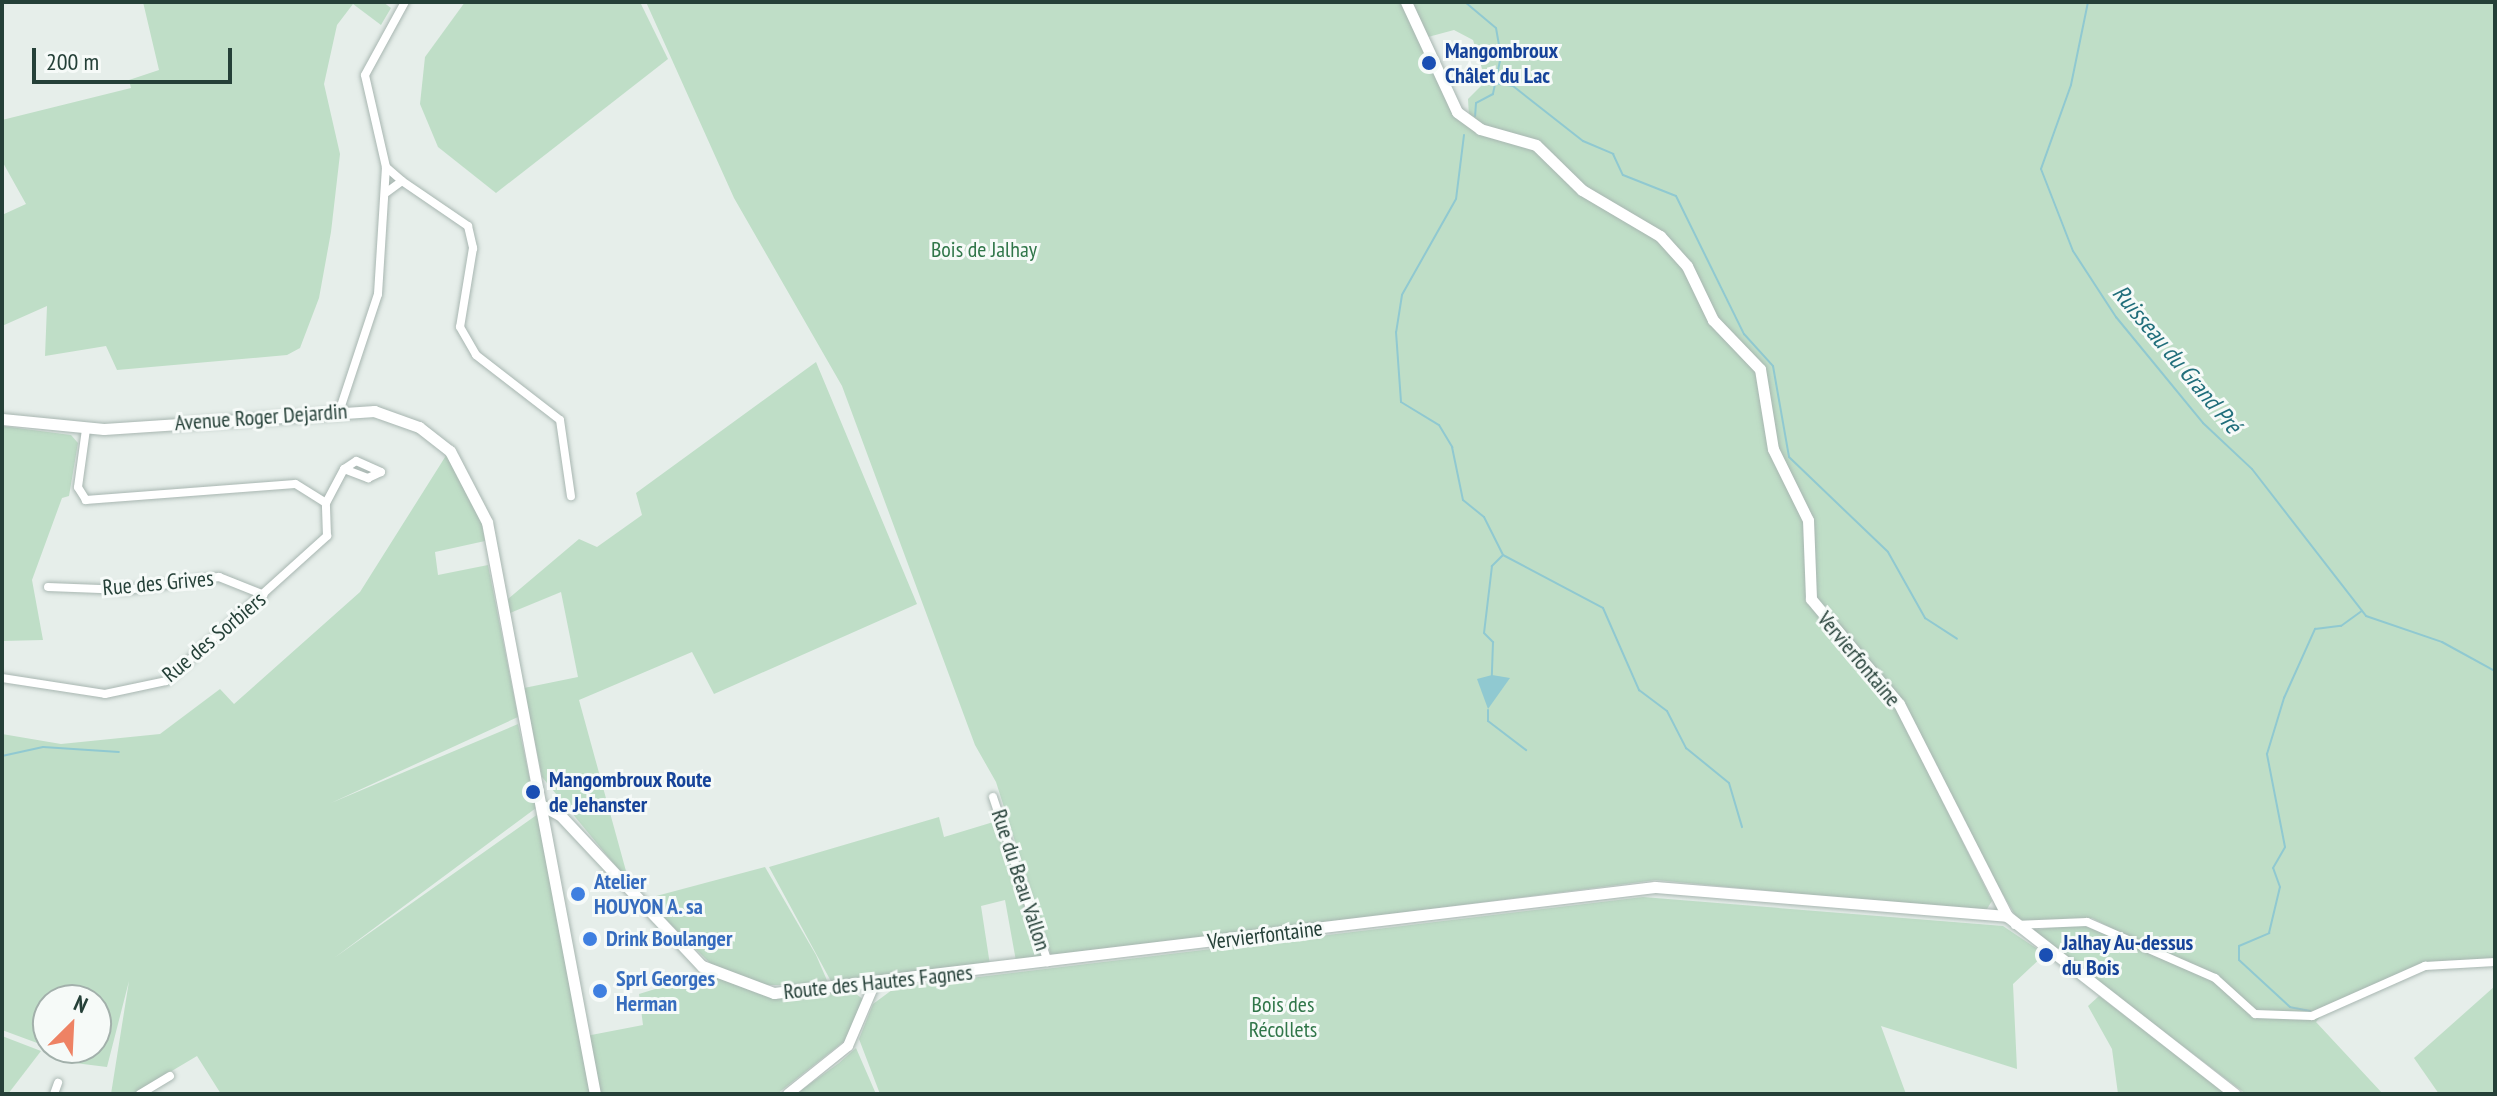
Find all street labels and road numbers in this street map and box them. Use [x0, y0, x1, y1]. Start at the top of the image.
street label: Avenue Roger Dejardin [174, 398, 348, 436]
street label: Rue des Grives [101, 565, 215, 601]
street label: Rue des Sorbiers [157, 586, 271, 688]
street label: Vervierfontaine [1812, 606, 1906, 712]
street label: Rue du Beau Vallon [986, 806, 1056, 954]
street label: Vervierfontaine [1206, 915, 1324, 955]
street label: Route des Hautes Fagnes [782, 959, 974, 1005]

